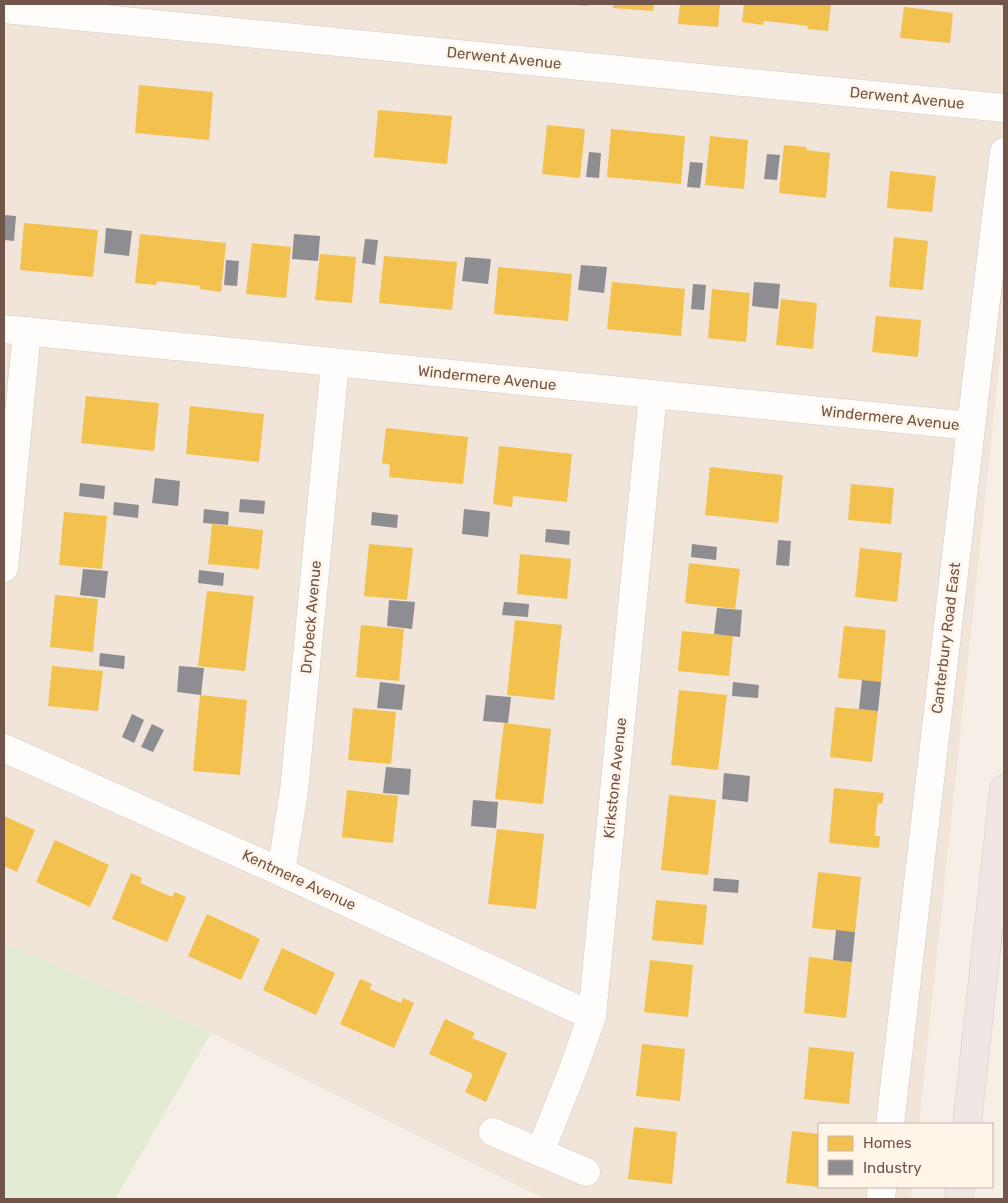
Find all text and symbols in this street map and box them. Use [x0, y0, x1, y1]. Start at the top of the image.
street label: Derwent Avenue [446, 43, 562, 73]
street label: Derwent Avenue [849, 83, 965, 113]
street label: Windermere Avenue [417, 362, 557, 394]
street label: Windermere Avenue [820, 402, 960, 434]
street label: Drybeck Avenue [297, 560, 325, 674]
street label: Canterbury Road East [928, 561, 964, 715]
street label: Kirkstone Avenue [600, 717, 630, 839]
street label: Kentmere Avenue [239, 846, 359, 914]
legend [818, 1123, 993, 1188]
text: Homes [863, 1134, 912, 1152]
text: Industry [863, 1159, 922, 1177]

